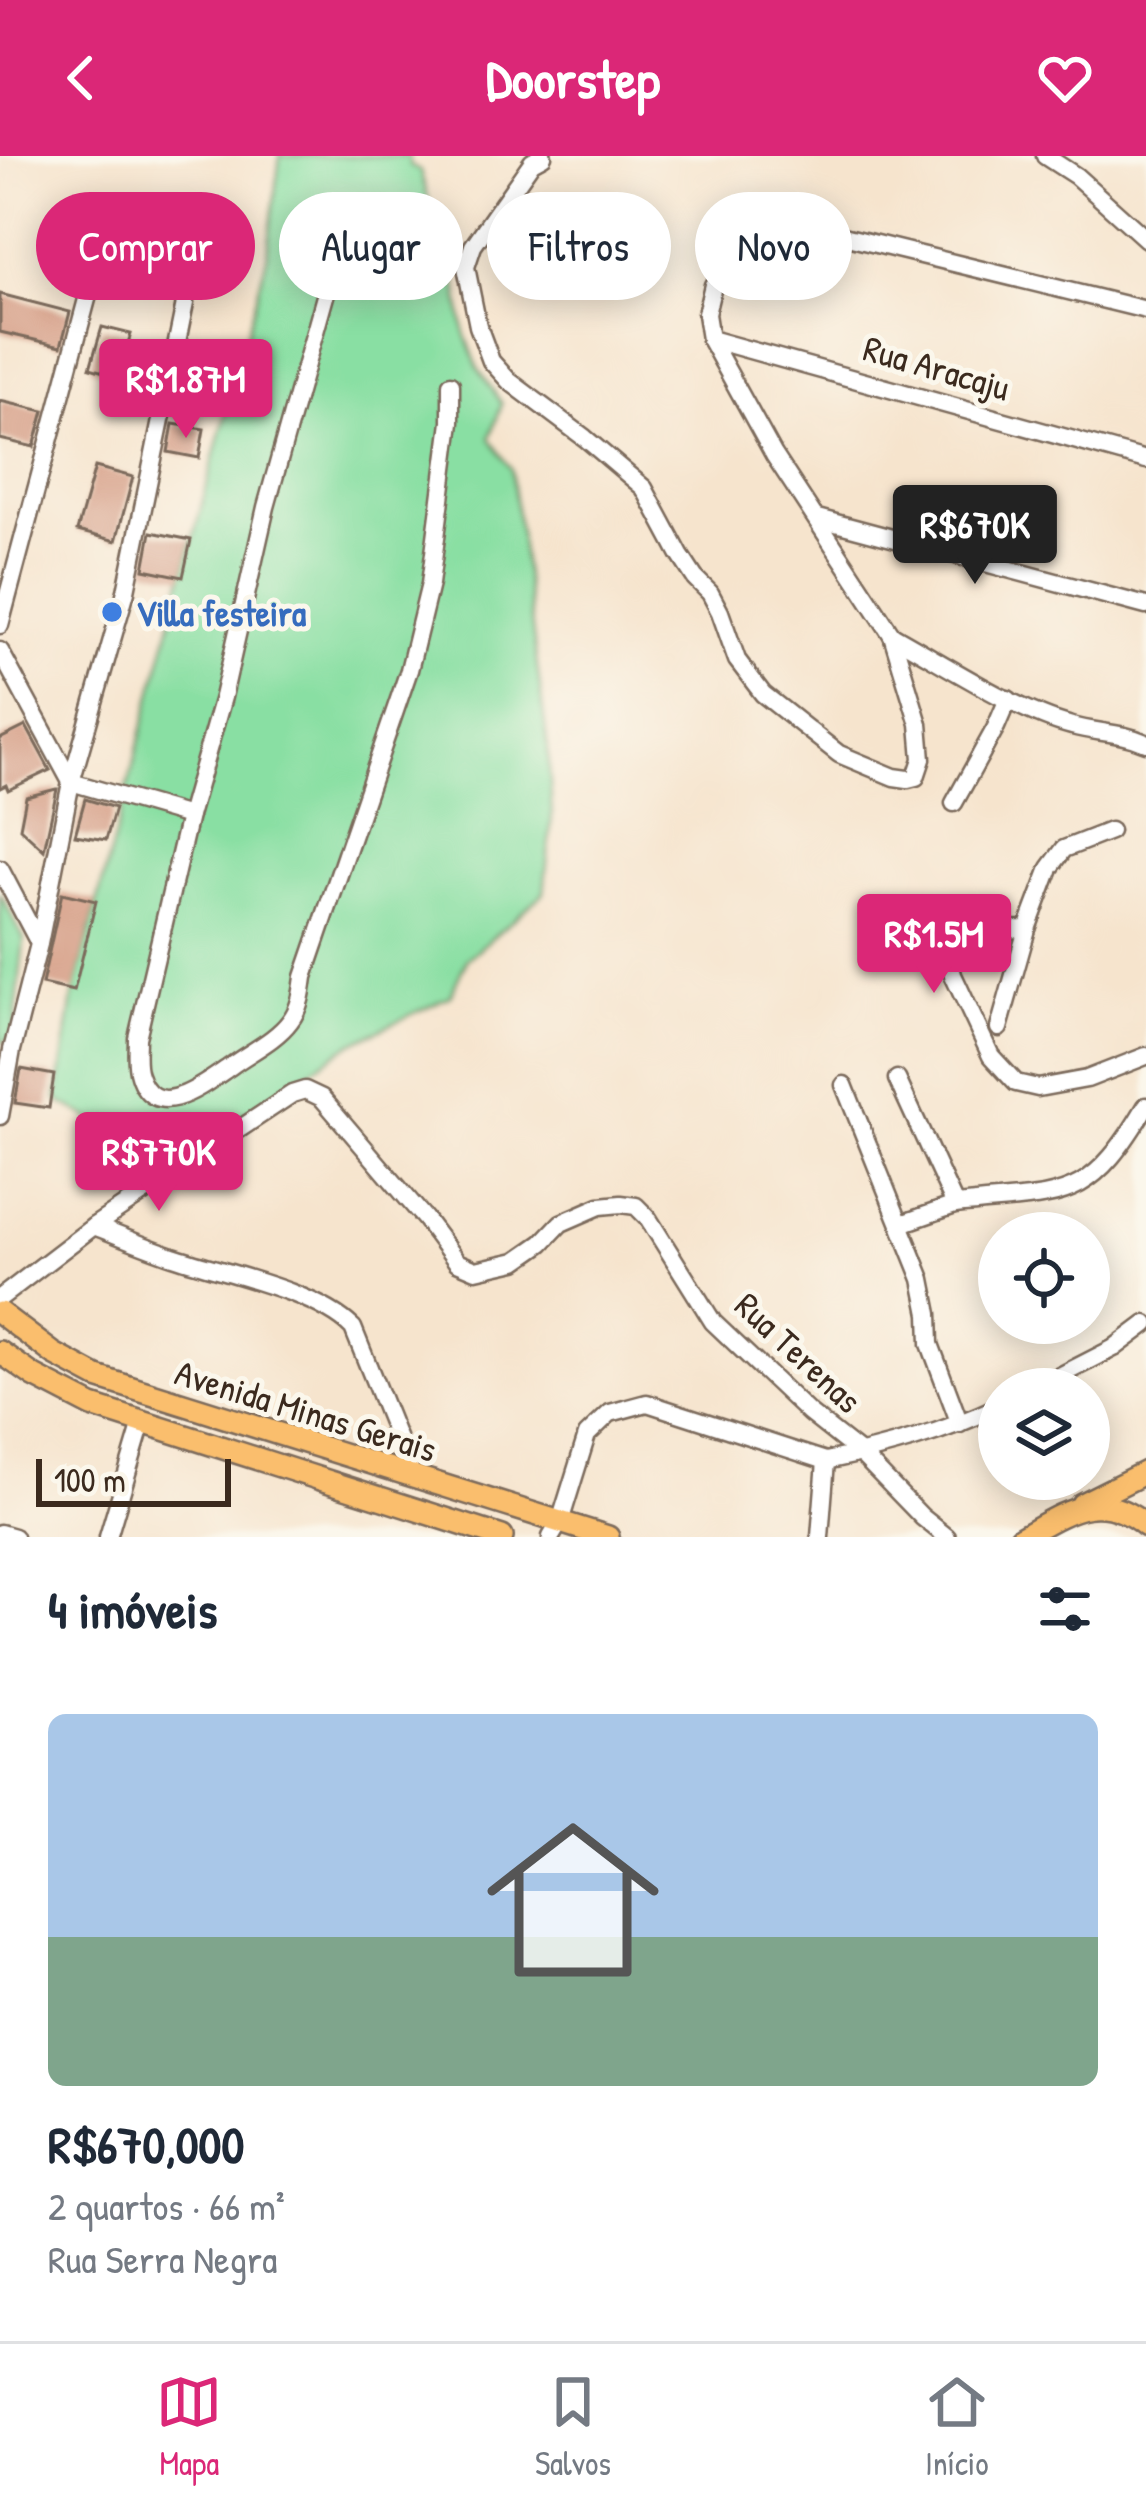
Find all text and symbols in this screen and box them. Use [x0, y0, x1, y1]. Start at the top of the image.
text: Doorstep [486, 42, 660, 115]
icon: back [48, 45, 114, 111]
icon: heart [1032, 45, 1098, 111]
chip: Comprar [36, 192, 255, 300]
chip: Alugar [279, 192, 463, 300]
chip: Filtros [487, 192, 671, 300]
chip: Novo [695, 192, 852, 300]
street label: Rua Aracaju [858, 323, 1016, 411]
pin: R$1.87M [75, 339, 297, 441]
text: R$1.87M [126, 351, 246, 404]
pin: R$670K [877, 485, 1073, 587]
text: R$670K [920, 497, 1030, 550]
place label: Villa festeira [136, 588, 306, 637]
marker: Villa festeira [99, 599, 125, 625]
pin: R$1.5M [836, 894, 1032, 996]
text: R$1.5M [884, 906, 984, 959]
pin: R$770K [61, 1112, 257, 1214]
text: R$770K [102, 1124, 216, 1177]
map controls [978, 1212, 1110, 1500]
button: locate [978, 1212, 1110, 1344]
street label: Rua Terenas [725, 1281, 873, 1423]
street label: Avenida Minas Gerais [169, 1347, 443, 1473]
button: layers [978, 1368, 1110, 1500]
scale bar [36, 1453, 231, 1506]
text: 100 m [54, 1458, 126, 1502]
text: 4 imóveis [48, 1575, 217, 1644]
icon: filters [1032, 1576, 1098, 1642]
icon: home [465, 1792, 681, 2008]
text: R$670,000 [48, 2110, 244, 2179]
text: 2 quartos · 66 m² [48, 2179, 285, 2232]
text: Rua Serra Negra [48, 2232, 277, 2285]
tab: Mapa [156, 2369, 222, 2485]
tab: Salvos [535, 2369, 611, 2485]
tab: Início [924, 2369, 990, 2485]

